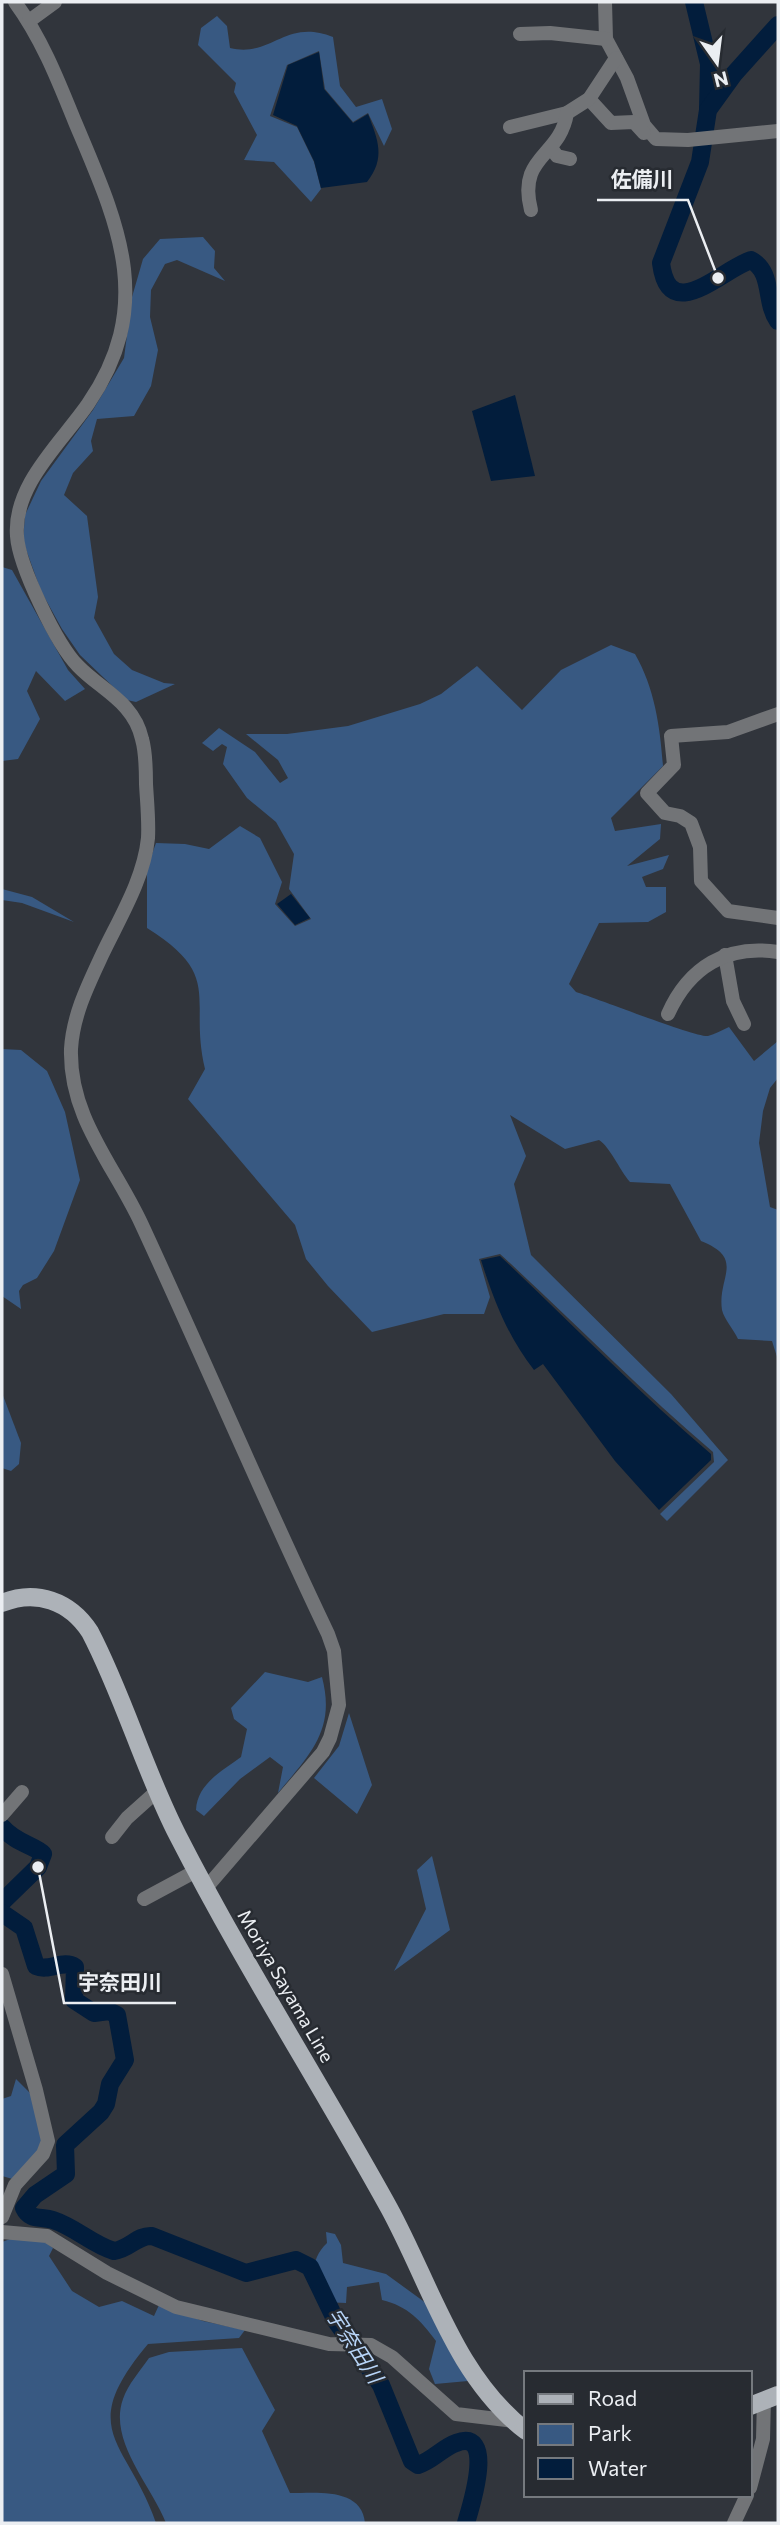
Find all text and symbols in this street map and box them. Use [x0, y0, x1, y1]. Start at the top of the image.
north arrow [682, 28, 752, 98]
text: N [712, 67, 731, 93]
callout: 佐備川 [597, 158, 688, 200]
text: 佐備川 [611, 166, 674, 191]
street label: Moriya Sayama Line [233, 1905, 340, 2066]
callout: 宇奈田川 [64, 1961, 176, 2003]
text: 宇奈田川 [78, 1969, 162, 1994]
water label: 宇奈田川 [322, 2303, 390, 2389]
legend [524, 2371, 752, 2497]
text: Road [588, 2385, 637, 2410]
text: Park [588, 2420, 632, 2445]
text: Water [588, 2455, 647, 2480]

